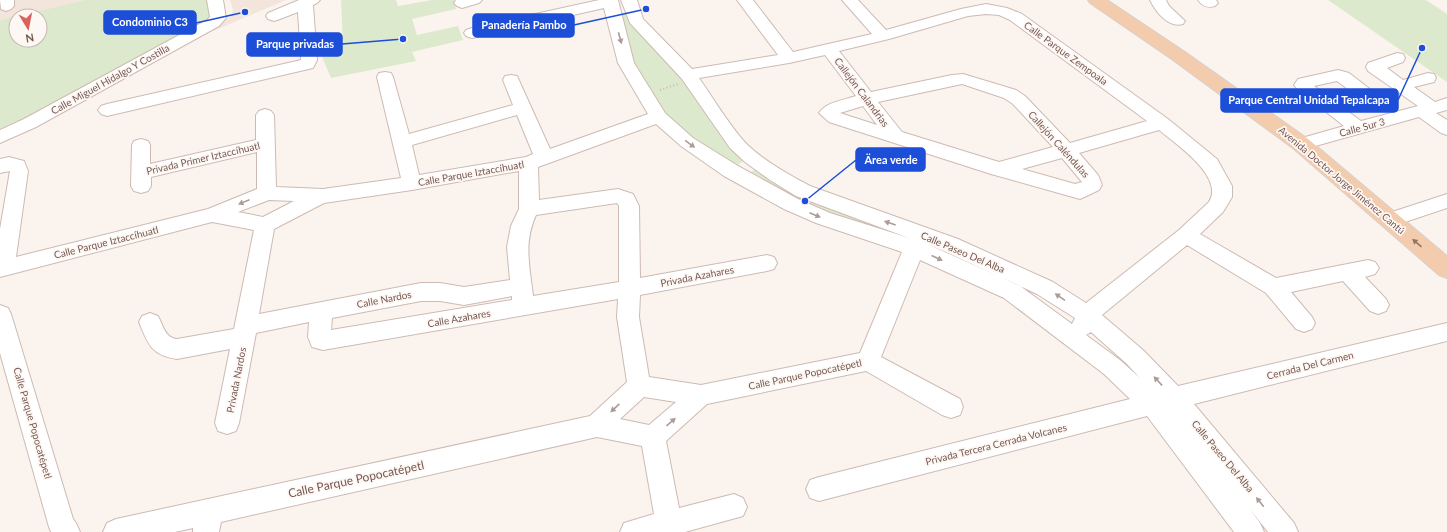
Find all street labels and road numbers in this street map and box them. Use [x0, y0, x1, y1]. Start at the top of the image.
street label: Calle Parque Zempoala [1022, 19, 1110, 87]
street label: Calle Miguel Hidalgo Y Costilla [49, 41, 171, 117]
street label: Callejón Calandrias [832, 55, 892, 129]
street label: Callejón Caléndulas [1026, 108, 1092, 180]
street label: Calle Sur 3 [1338, 115, 1386, 139]
street label: Avenida Doctor Jorge Jiménez Cantú [1277, 124, 1407, 236]
street label: Privada Primer Iztaccíhuatl [145, 139, 261, 177]
street label: Calle Parque Iztaccíhuatl [417, 158, 525, 188]
street label: Calle Parque Iztaccíhuatl [52, 223, 160, 261]
street label: Calle Paseo Del Alba [919, 229, 1007, 275]
street label: Privada Azahares [659, 263, 735, 289]
street label: Calle Nardos [356, 288, 412, 310]
street label: Calle Azahares [427, 307, 491, 329]
street label: Privada Nardos [224, 346, 248, 414]
street label: Cerrada Del Carmen [1265, 348, 1355, 382]
street label: Calle Parque Popocatépetl [747, 356, 863, 392]
street label: Calle Parque Popocatépetl [11, 366, 55, 480]
street label: Calle Paseo Del Alba [1189, 418, 1257, 494]
street label: Privada Tercera Cerrada Volcanes [924, 421, 1068, 467]
street label: Calle Parque Popocatépetl [287, 457, 425, 501]

